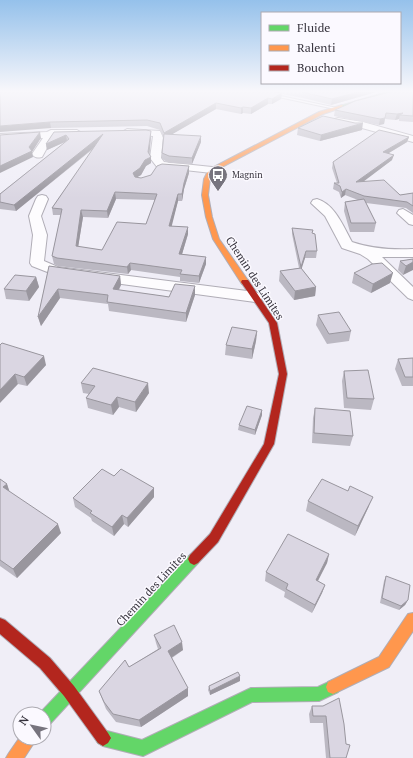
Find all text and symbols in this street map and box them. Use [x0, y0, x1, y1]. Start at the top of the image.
legend [261, 12, 401, 84]
text: Fluide [297, 20, 330, 35]
text: Ralenti [297, 40, 336, 55]
text: Bouchon [297, 60, 344, 75]
bus stop icon: Magnin [207, 164, 229, 192]
place label: Magnin [232, 169, 263, 181]
street label: Chemin des Limites [223, 234, 287, 323]
street label: Chemin des Limites [113, 549, 189, 629]
north arrow [12, 706, 52, 746]
text: N [15, 713, 32, 728]

